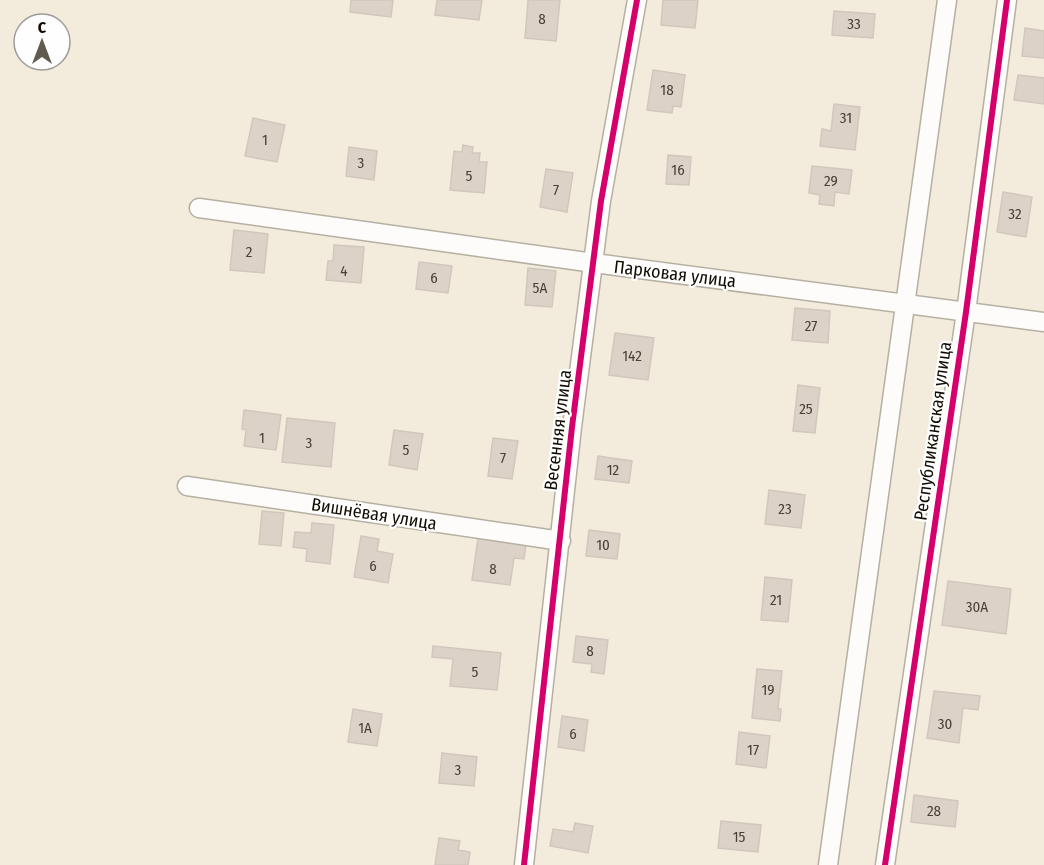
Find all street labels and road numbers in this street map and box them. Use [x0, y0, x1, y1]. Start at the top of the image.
street label: Парковая улица [613, 256, 738, 292]
street label: Республиканская улица [910, 340, 956, 522]
street label: Весенняя улица [540, 368, 576, 492]
street label: Вишнёвая улица [310, 493, 439, 535]

